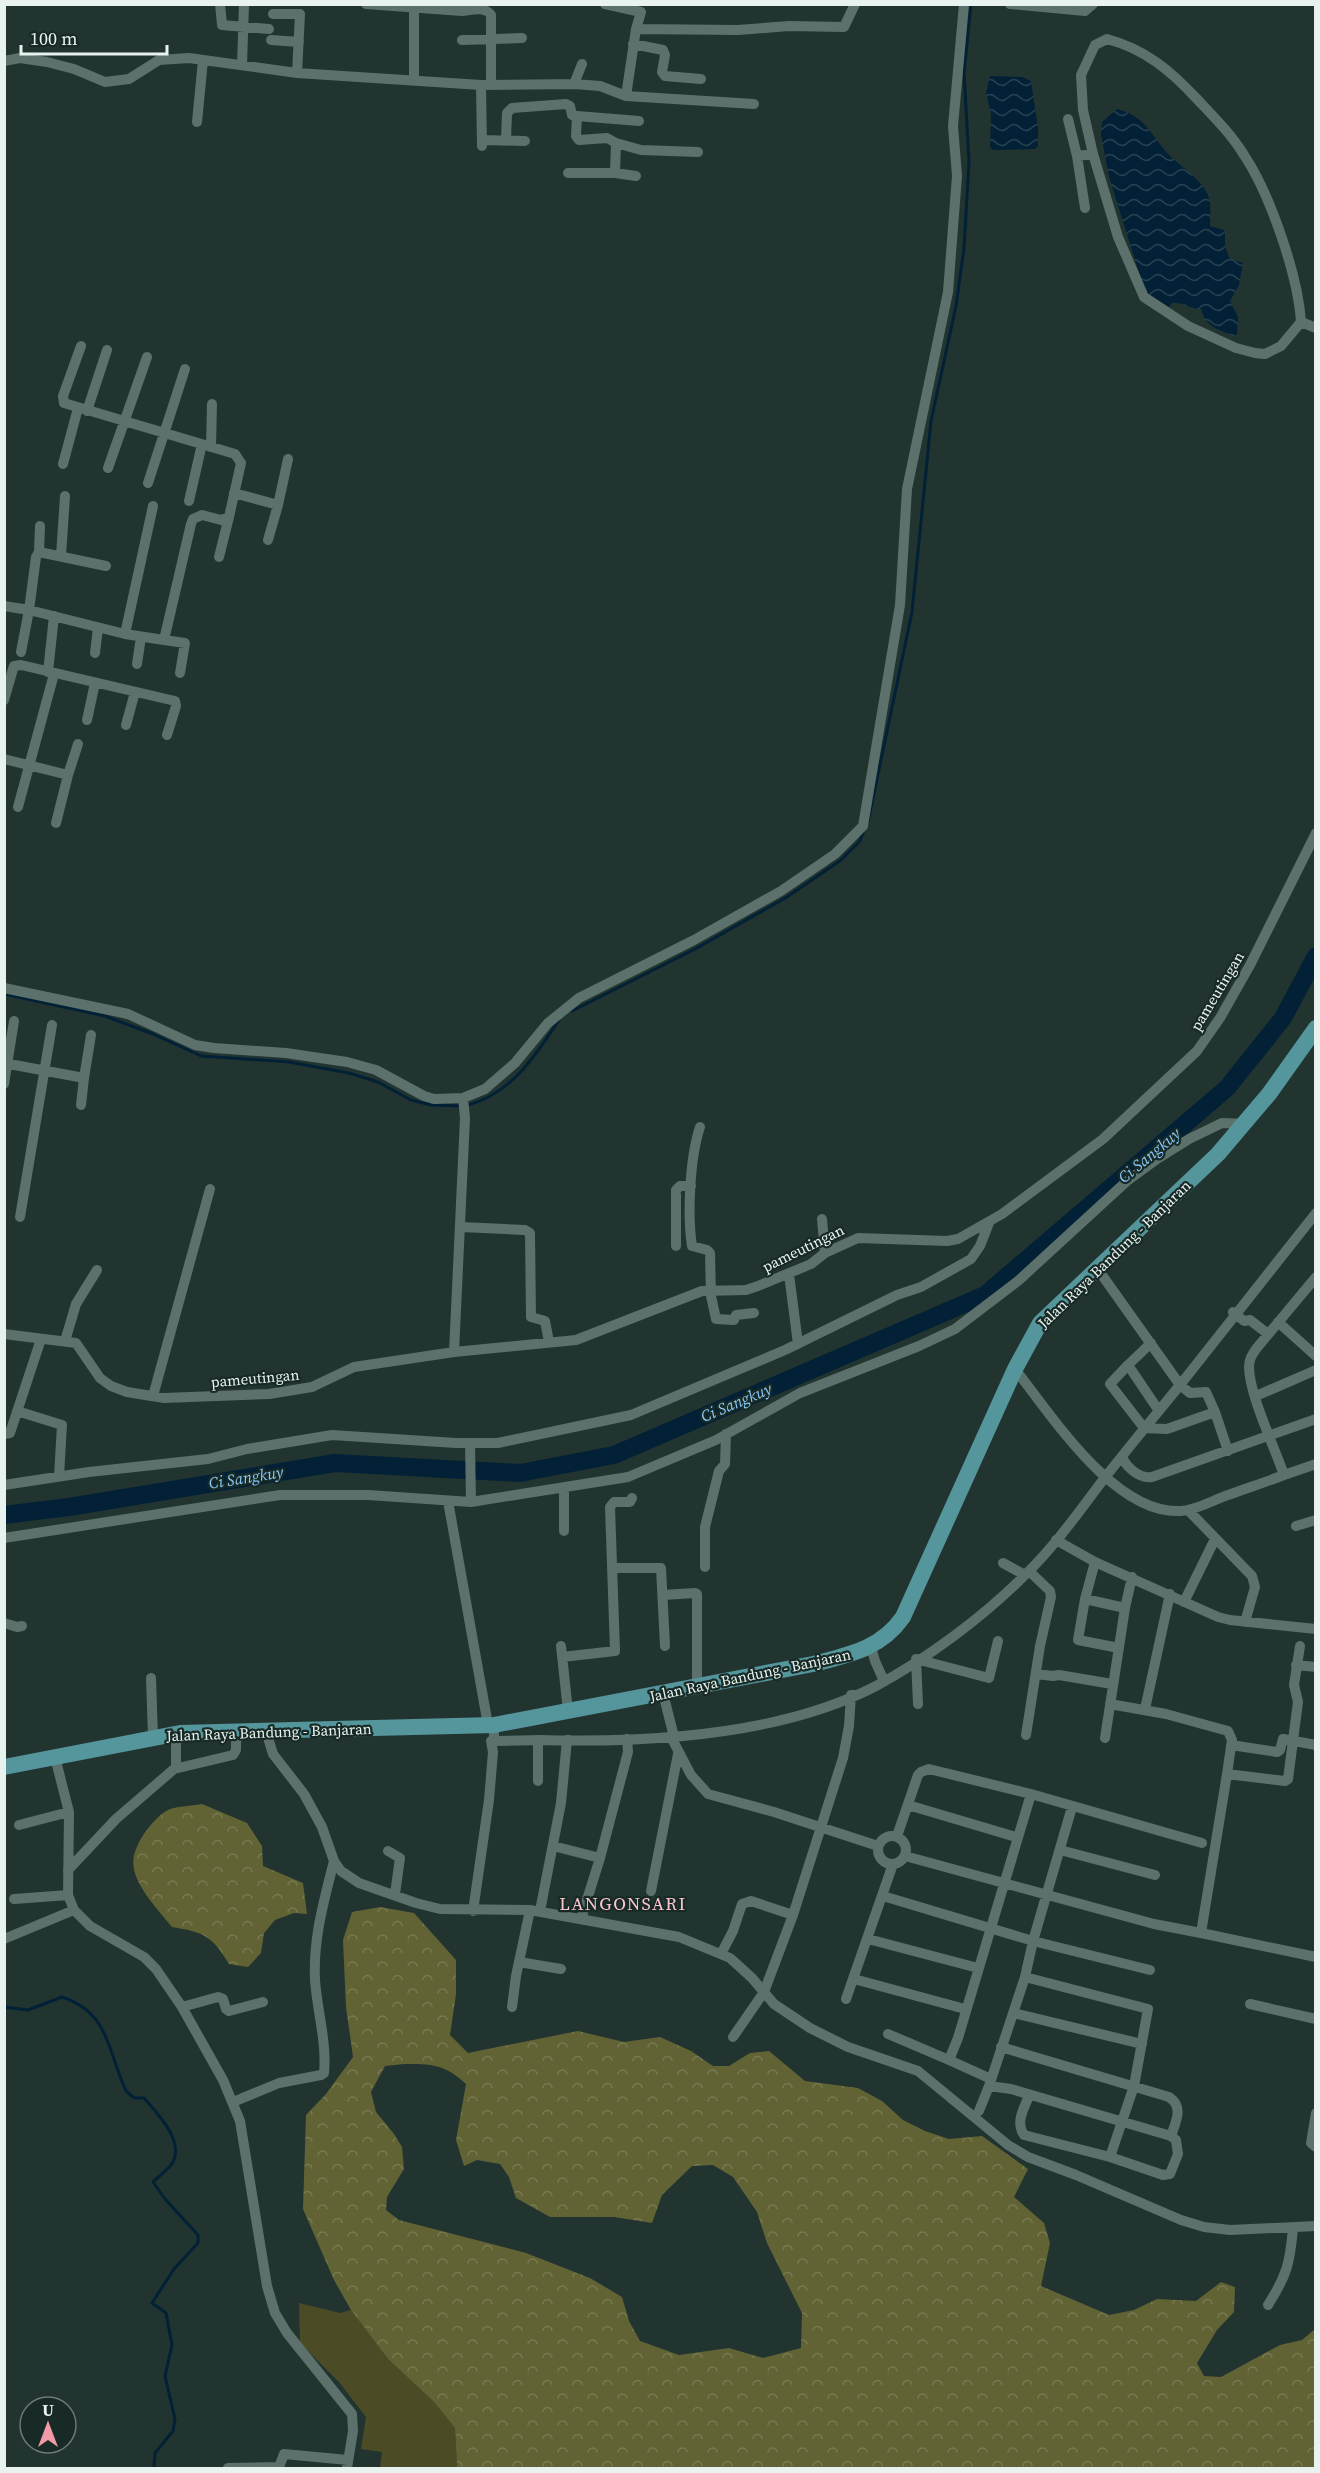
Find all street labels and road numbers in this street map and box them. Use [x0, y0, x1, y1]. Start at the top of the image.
street label: pameutingan [1185, 948, 1249, 1034]
street label: Jalan Raya Bandung - Banjaran [1032, 1175, 1195, 1334]
street label: pameutingan [758, 1219, 848, 1277]
street label: pameutingan [210, 1364, 300, 1392]
street label: Jalan Raya Bandung - Banjaran [646, 1643, 853, 1707]
street label: Jalan Raya Bandung - Banjaran [165, 1718, 372, 1746]

